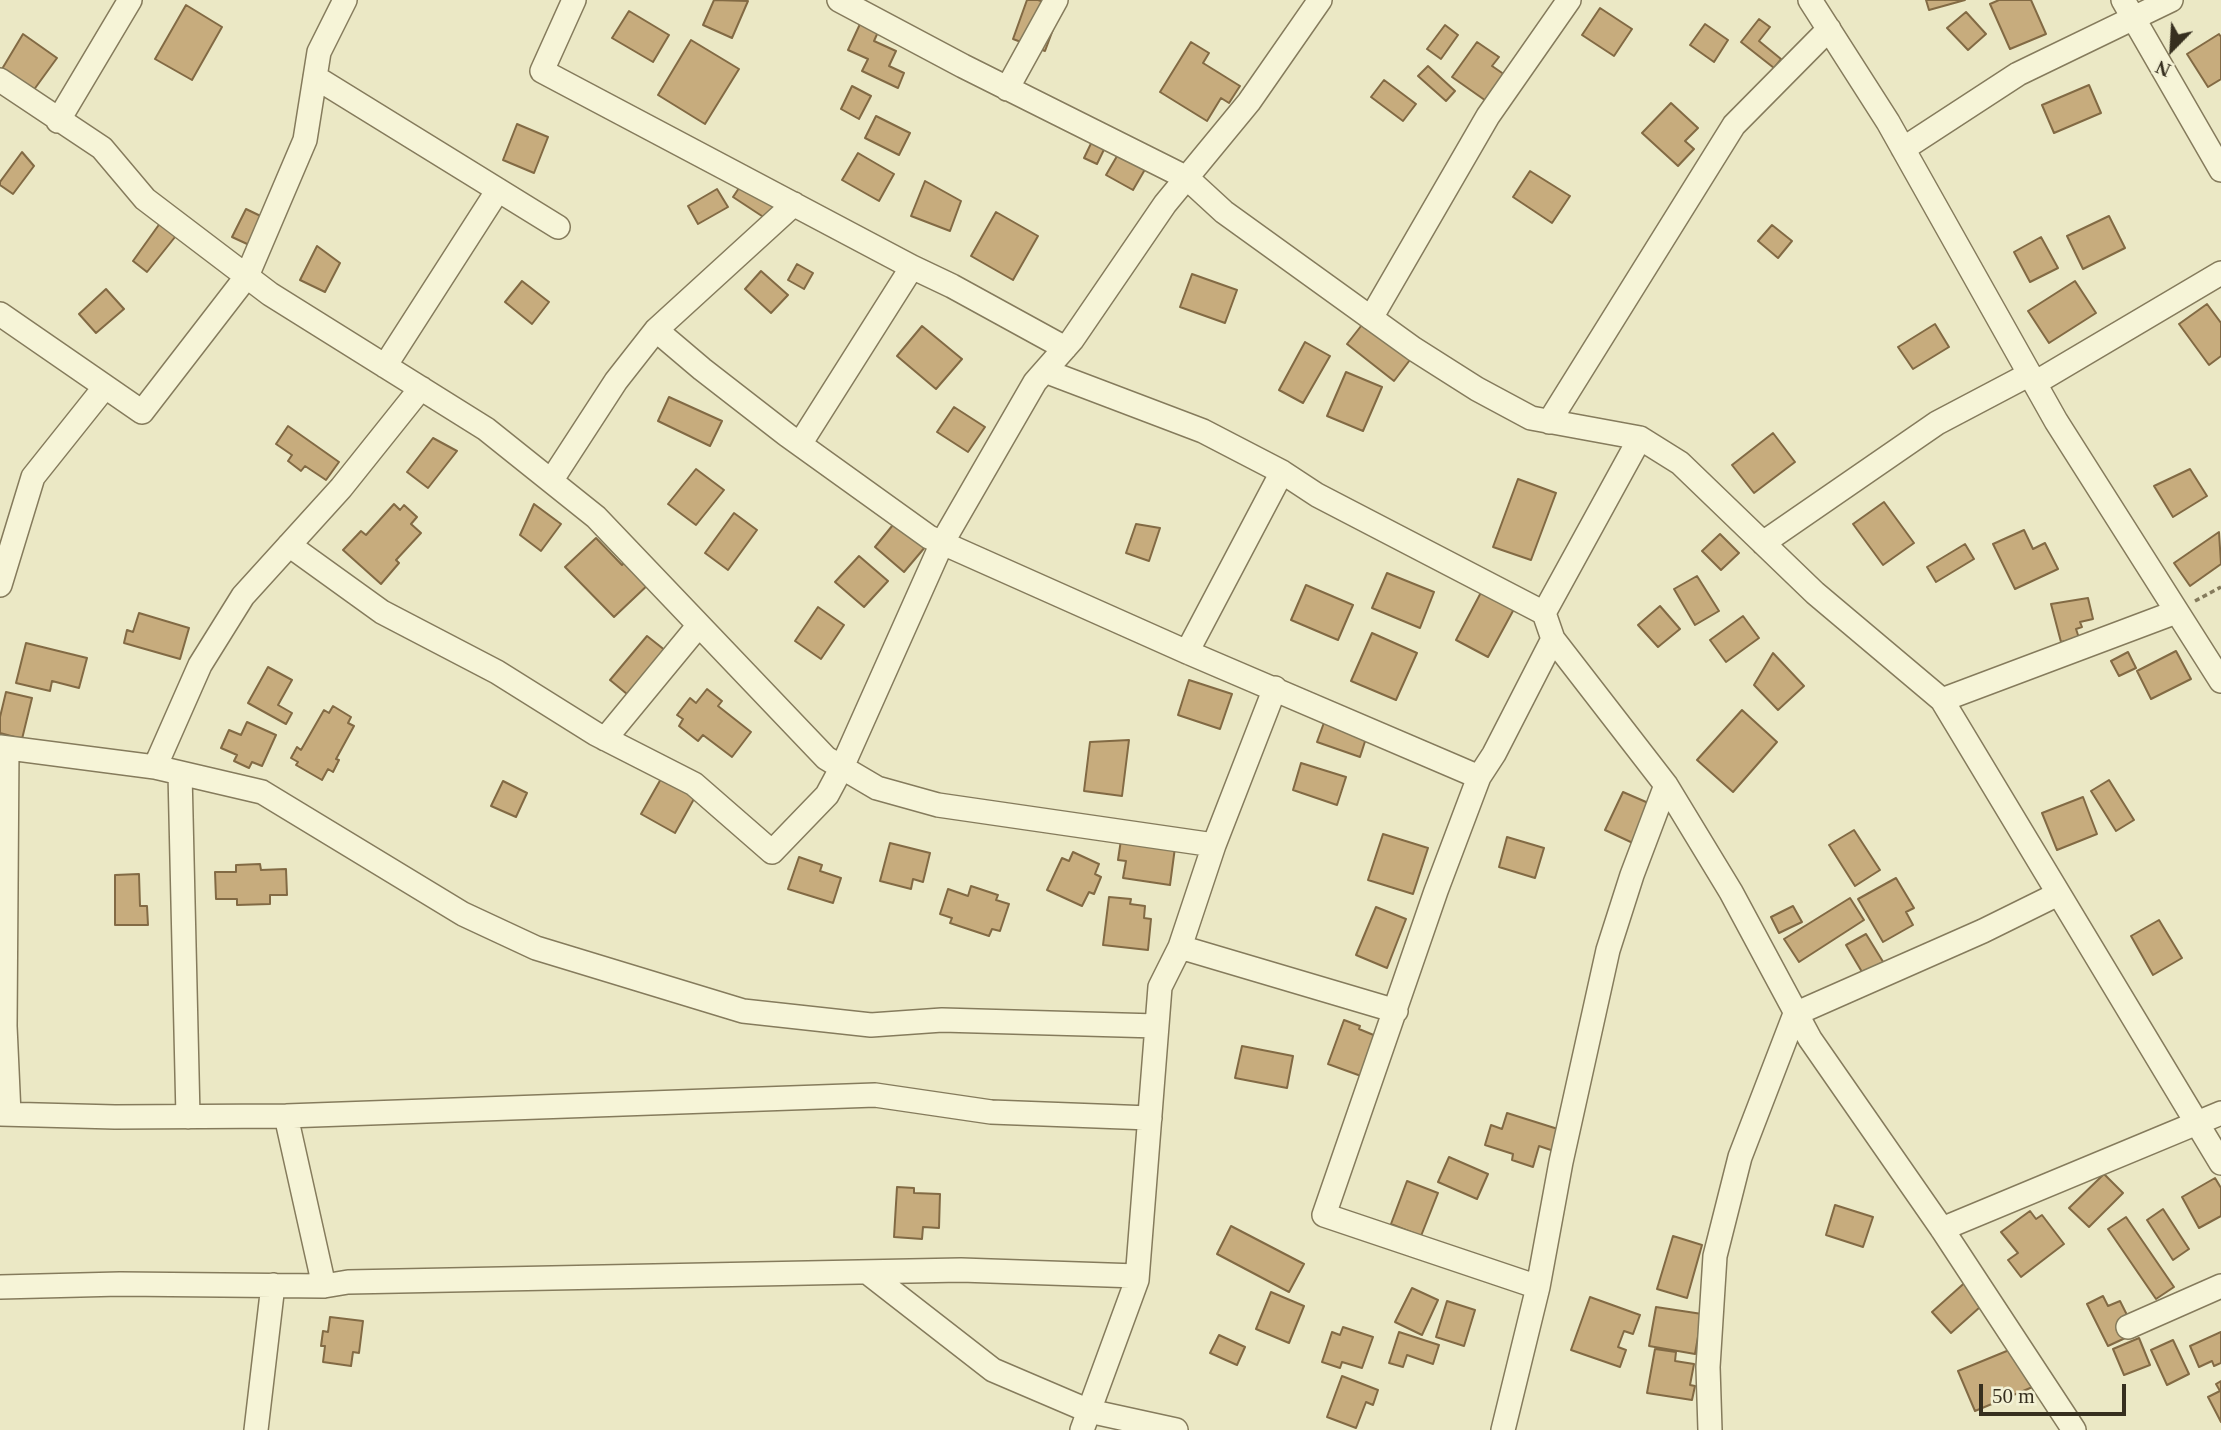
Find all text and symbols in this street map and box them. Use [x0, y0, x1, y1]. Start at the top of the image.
north arrow [2137, 14, 2207, 84]
text: N [2153, 56, 2174, 81]
scale bar [1983, 1370, 2130, 1414]
text: 50 m [1992, 1384, 2035, 1408]

